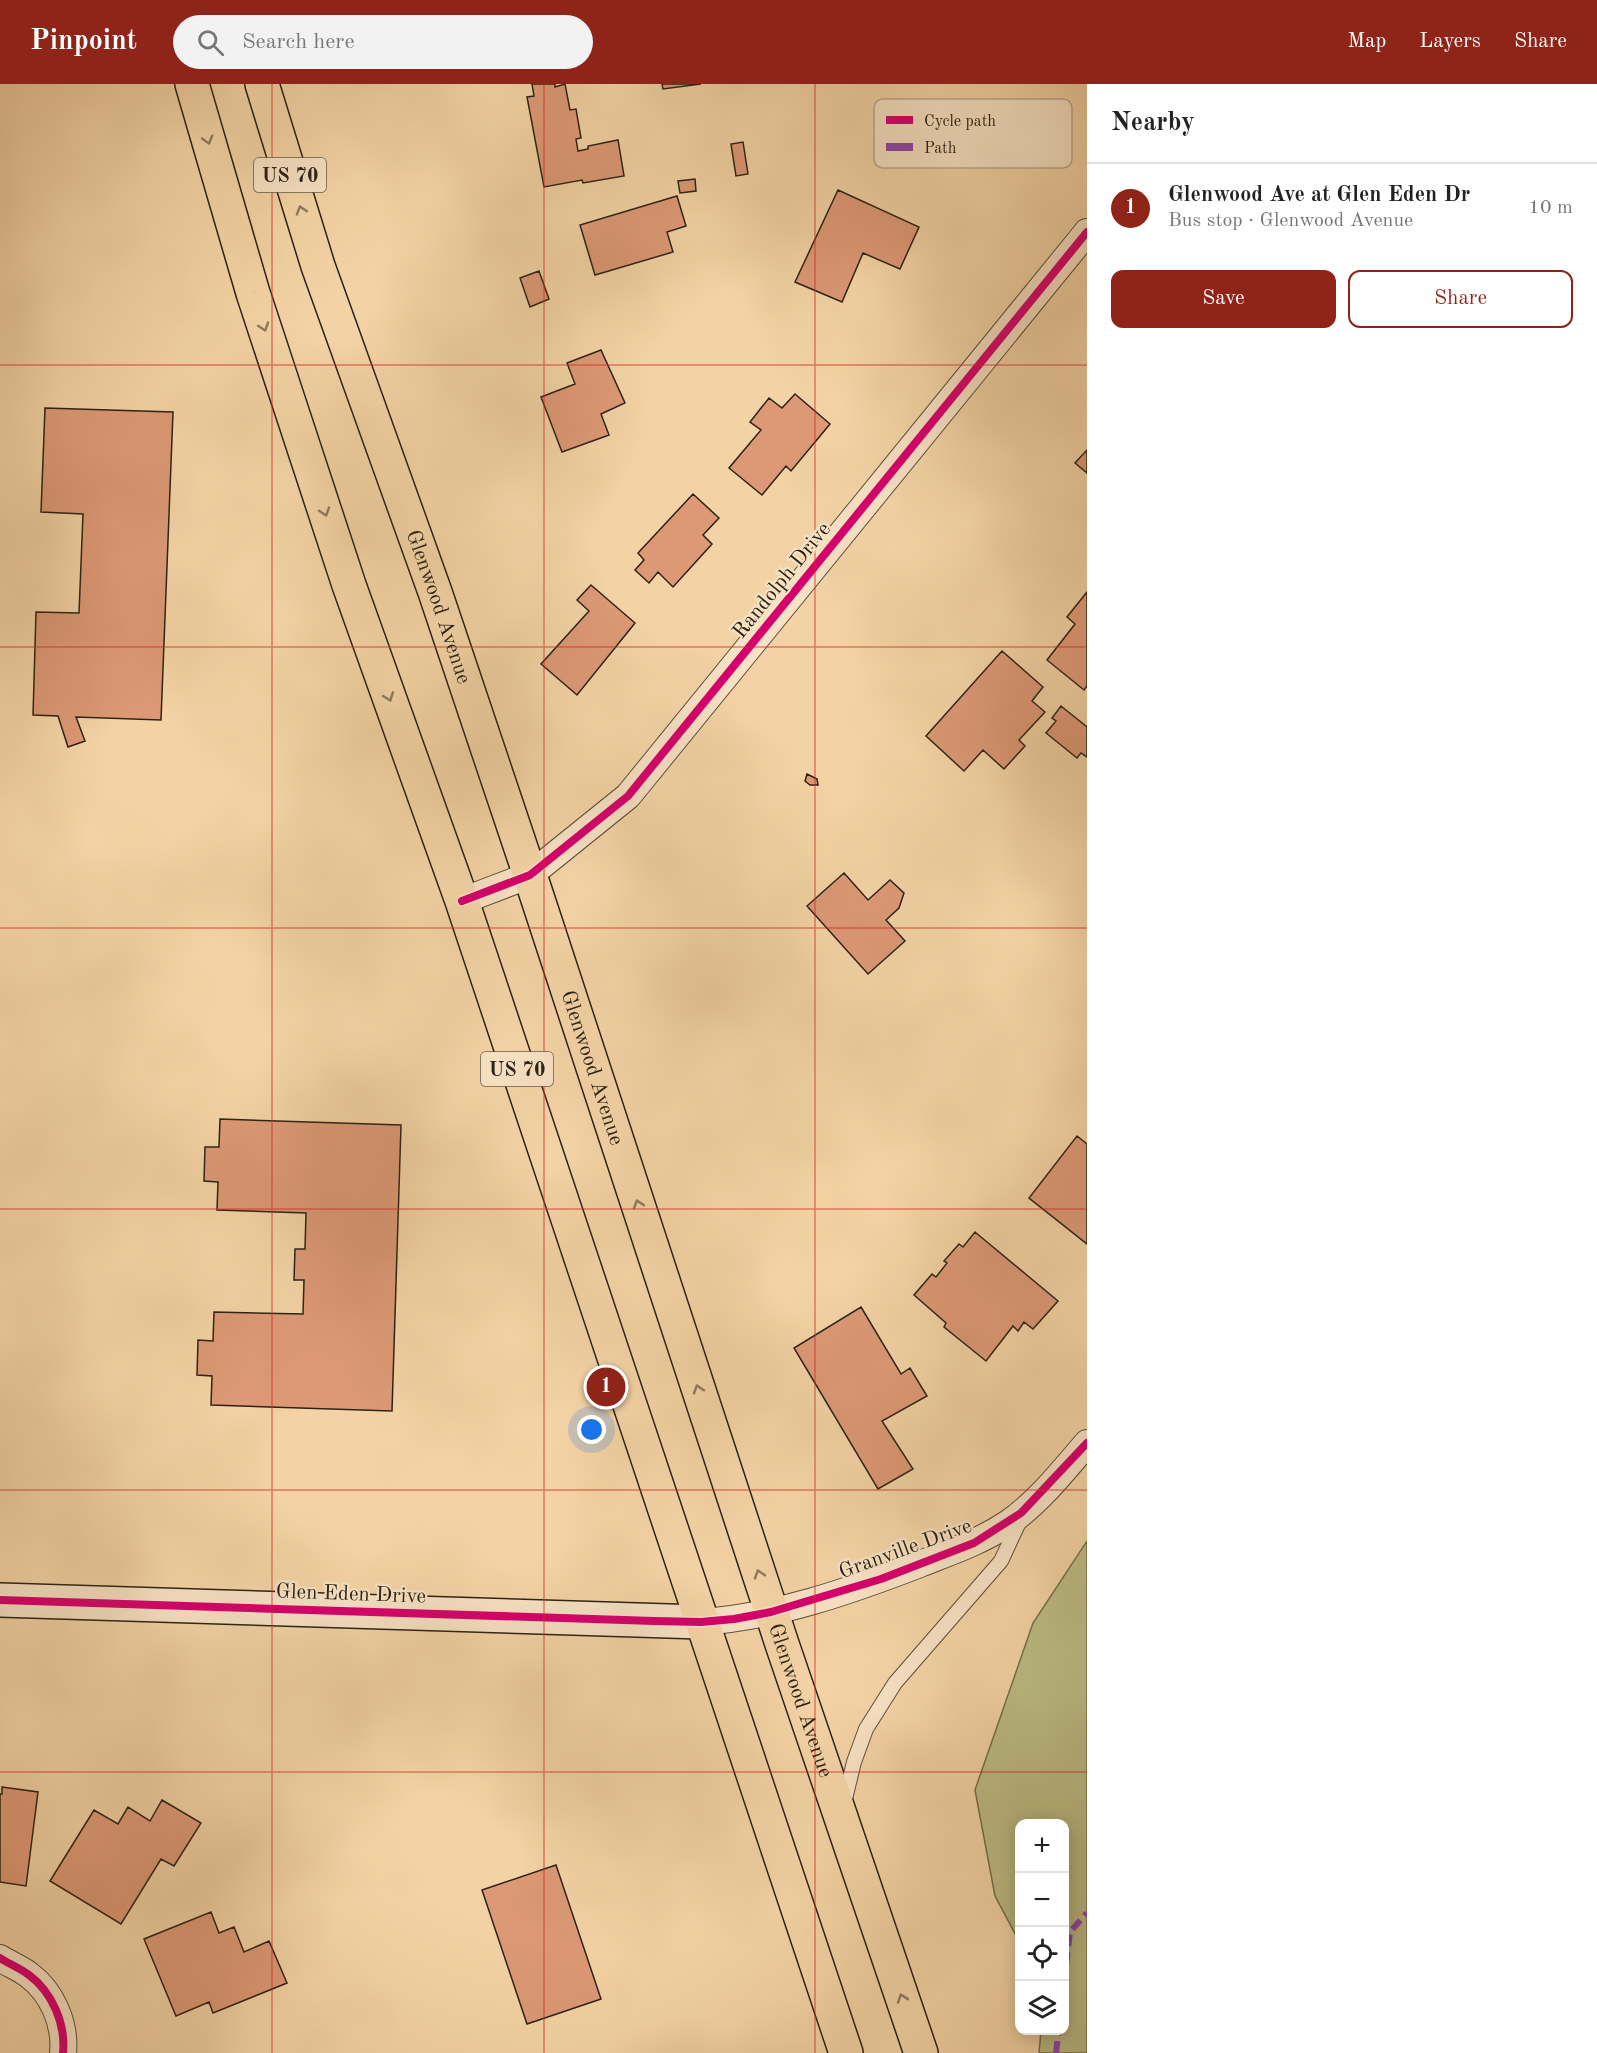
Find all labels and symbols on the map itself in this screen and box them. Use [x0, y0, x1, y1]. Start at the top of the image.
legend [874, 99, 1072, 168]
text: Cycle path [924, 114, 996, 130]
one-way arrow [201, 134, 213, 145]
text: Path [924, 141, 957, 157]
road number: US 70 [254, 158, 326, 192]
one-way arrow [295, 205, 308, 216]
one-way arrow [257, 321, 270, 332]
one-way arrow [318, 506, 330, 517]
street label: Randolph Drive [729, 519, 835, 643]
street label: Glenwood Avenue [402, 527, 474, 687]
one-way arrow [381, 691, 394, 701]
street label: Glenwood Avenue [557, 988, 627, 1148]
road number: US 70 [481, 1052, 553, 1086]
one-way arrow [632, 1199, 645, 1210]
pin: 1 [586, 1364, 626, 1410]
one-way arrow [693, 1384, 706, 1395]
your location [577, 1415, 606, 1444]
street label: Granville Drive [836, 1516, 975, 1583]
one-way arrow [754, 1569, 766, 1580]
street label: Glen Eden Drive [275, 1581, 426, 1608]
street label: Glenwood Avenue [764, 1621, 836, 1781]
one-way arrow [897, 1993, 910, 2004]

